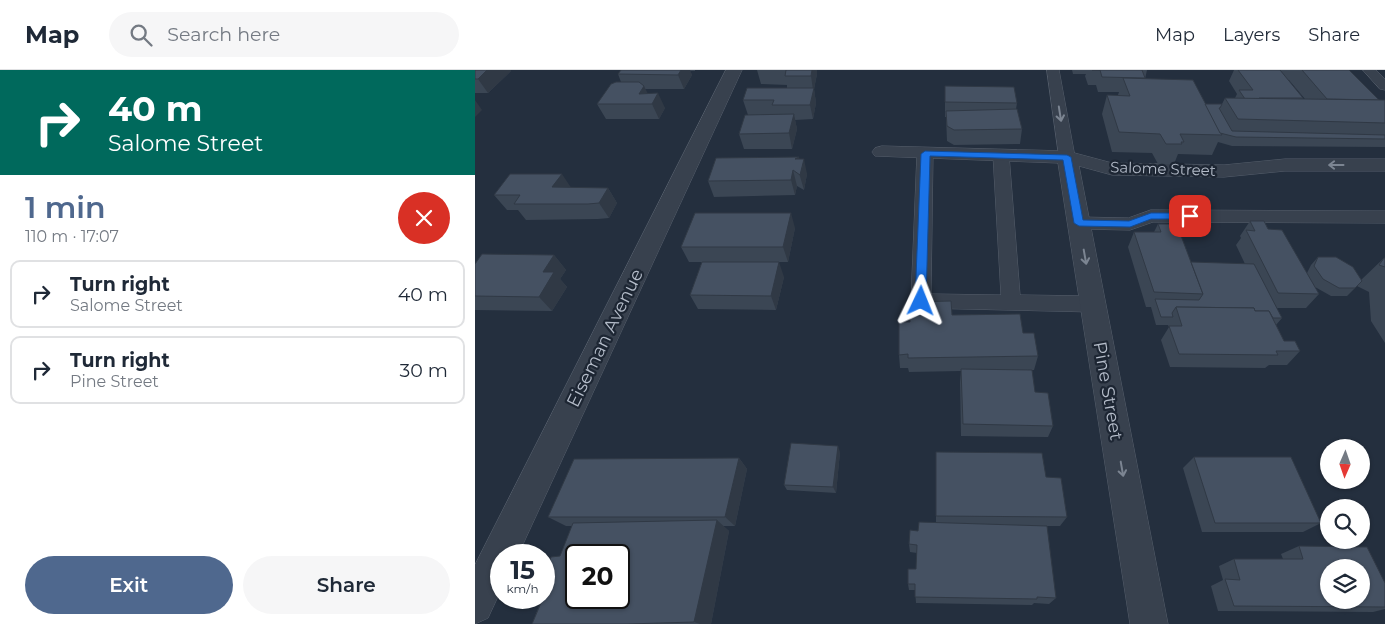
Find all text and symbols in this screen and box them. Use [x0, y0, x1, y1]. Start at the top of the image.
search box [109, 12, 459, 57]
text: Map [25, 20, 79, 49]
icon: search [127, 21, 155, 49]
text: Search here [167, 23, 280, 46]
text: Map [1155, 24, 1195, 46]
text: Layers [1223, 24, 1280, 46]
text: Share [1308, 24, 1360, 46]
text: 40 m [108, 87, 203, 130]
icon: right [25, 90, 90, 155]
one-way arrow [1055, 105, 1065, 121]
text: Salome Street [108, 130, 263, 157]
street label: Salome Street [1110, 157, 1216, 180]
one-way arrow [1329, 160, 1345, 170]
text: 1 min [25, 189, 106, 226]
button: close [398, 192, 450, 244]
pin [1169, 195, 1211, 237]
icon: arrive [1176, 202, 1204, 230]
text: 110 m · 17:07 [25, 227, 119, 246]
one-way arrow [1080, 249, 1090, 265]
street label: Eiseman Avenue [562, 265, 648, 411]
text: Turn right [70, 273, 170, 296]
position arrow [894, 274, 946, 326]
icon: right [27, 280, 55, 308]
text: 40 m [398, 283, 448, 306]
text: Salome Street [70, 296, 183, 315]
street label: Pine Street [1088, 340, 1128, 442]
text: Turn right [70, 349, 170, 372]
icon: right [27, 356, 55, 384]
text: 30 m [400, 359, 448, 382]
text: Pine Street [70, 372, 159, 391]
north arrow [1320, 439, 1370, 489]
map controls [1320, 439, 1370, 609]
one-way arrow [1117, 460, 1127, 476]
button: search [1320, 499, 1370, 549]
speed limit sign: 20 [565, 544, 630, 609]
text: 15 [510, 555, 535, 585]
button: Exit [25, 556, 233, 614]
button: Share [243, 556, 450, 614]
button: layers [1320, 559, 1370, 609]
text: km/h [506, 581, 539, 596]

